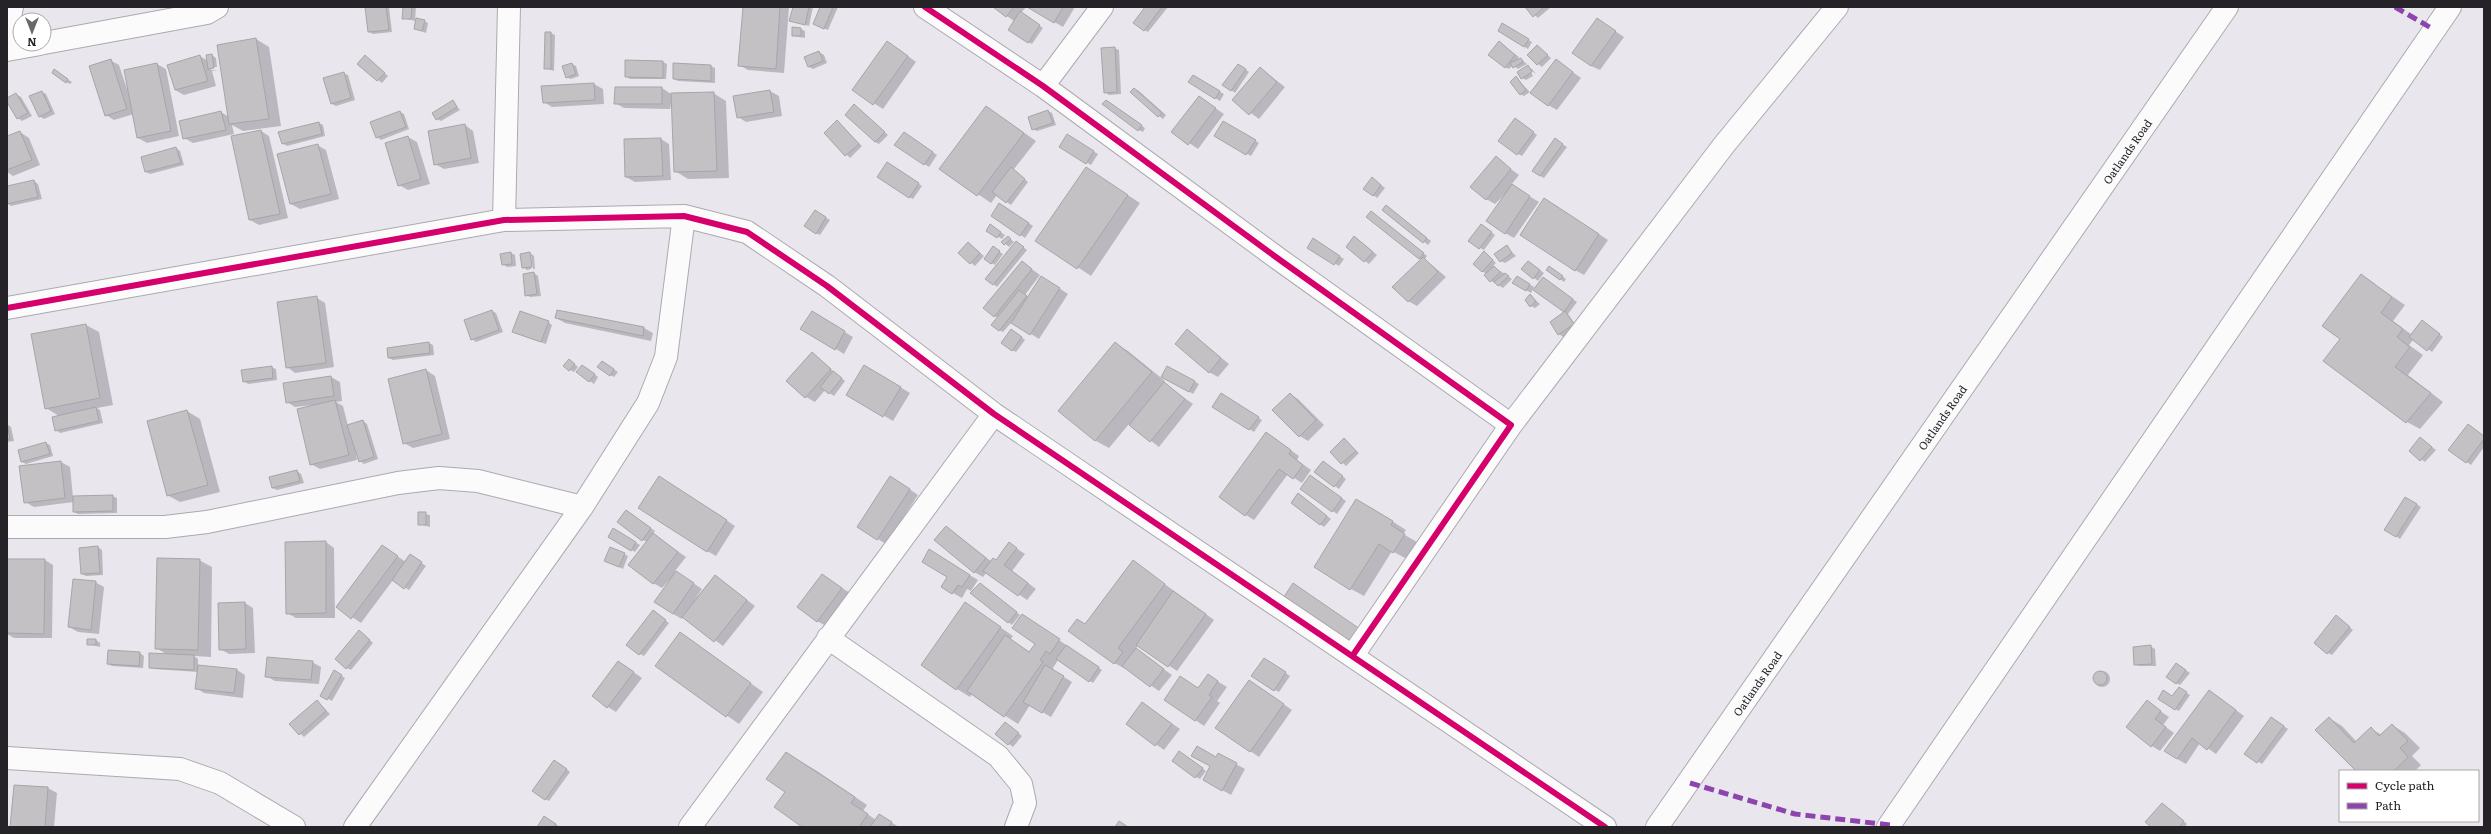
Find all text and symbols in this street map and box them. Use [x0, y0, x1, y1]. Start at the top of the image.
north arrow [12, 12, 52, 52]
text: N [27, 35, 37, 51]
street label: Oatlands Road [2099, 115, 2155, 187]
street label: Oatlands Road [1914, 381, 1970, 453]
street label: Oatlands Road [1729, 647, 1785, 719]
legend [2339, 770, 2479, 822]
text: Cycle path [2375, 776, 2435, 794]
text: Path [2375, 796, 2401, 814]

